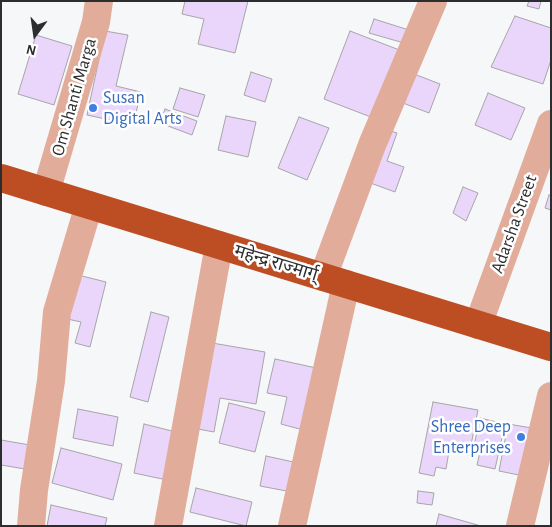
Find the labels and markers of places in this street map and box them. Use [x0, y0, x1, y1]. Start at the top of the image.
place label: Susan Digital Arts [103, 87, 182, 130]
marker: Susan Digital Arts [87, 102, 99, 114]
place label: Shree Deep Enterprises [431, 416, 511, 458]
marker: Shree Deep Enterprises [515, 431, 527, 443]

